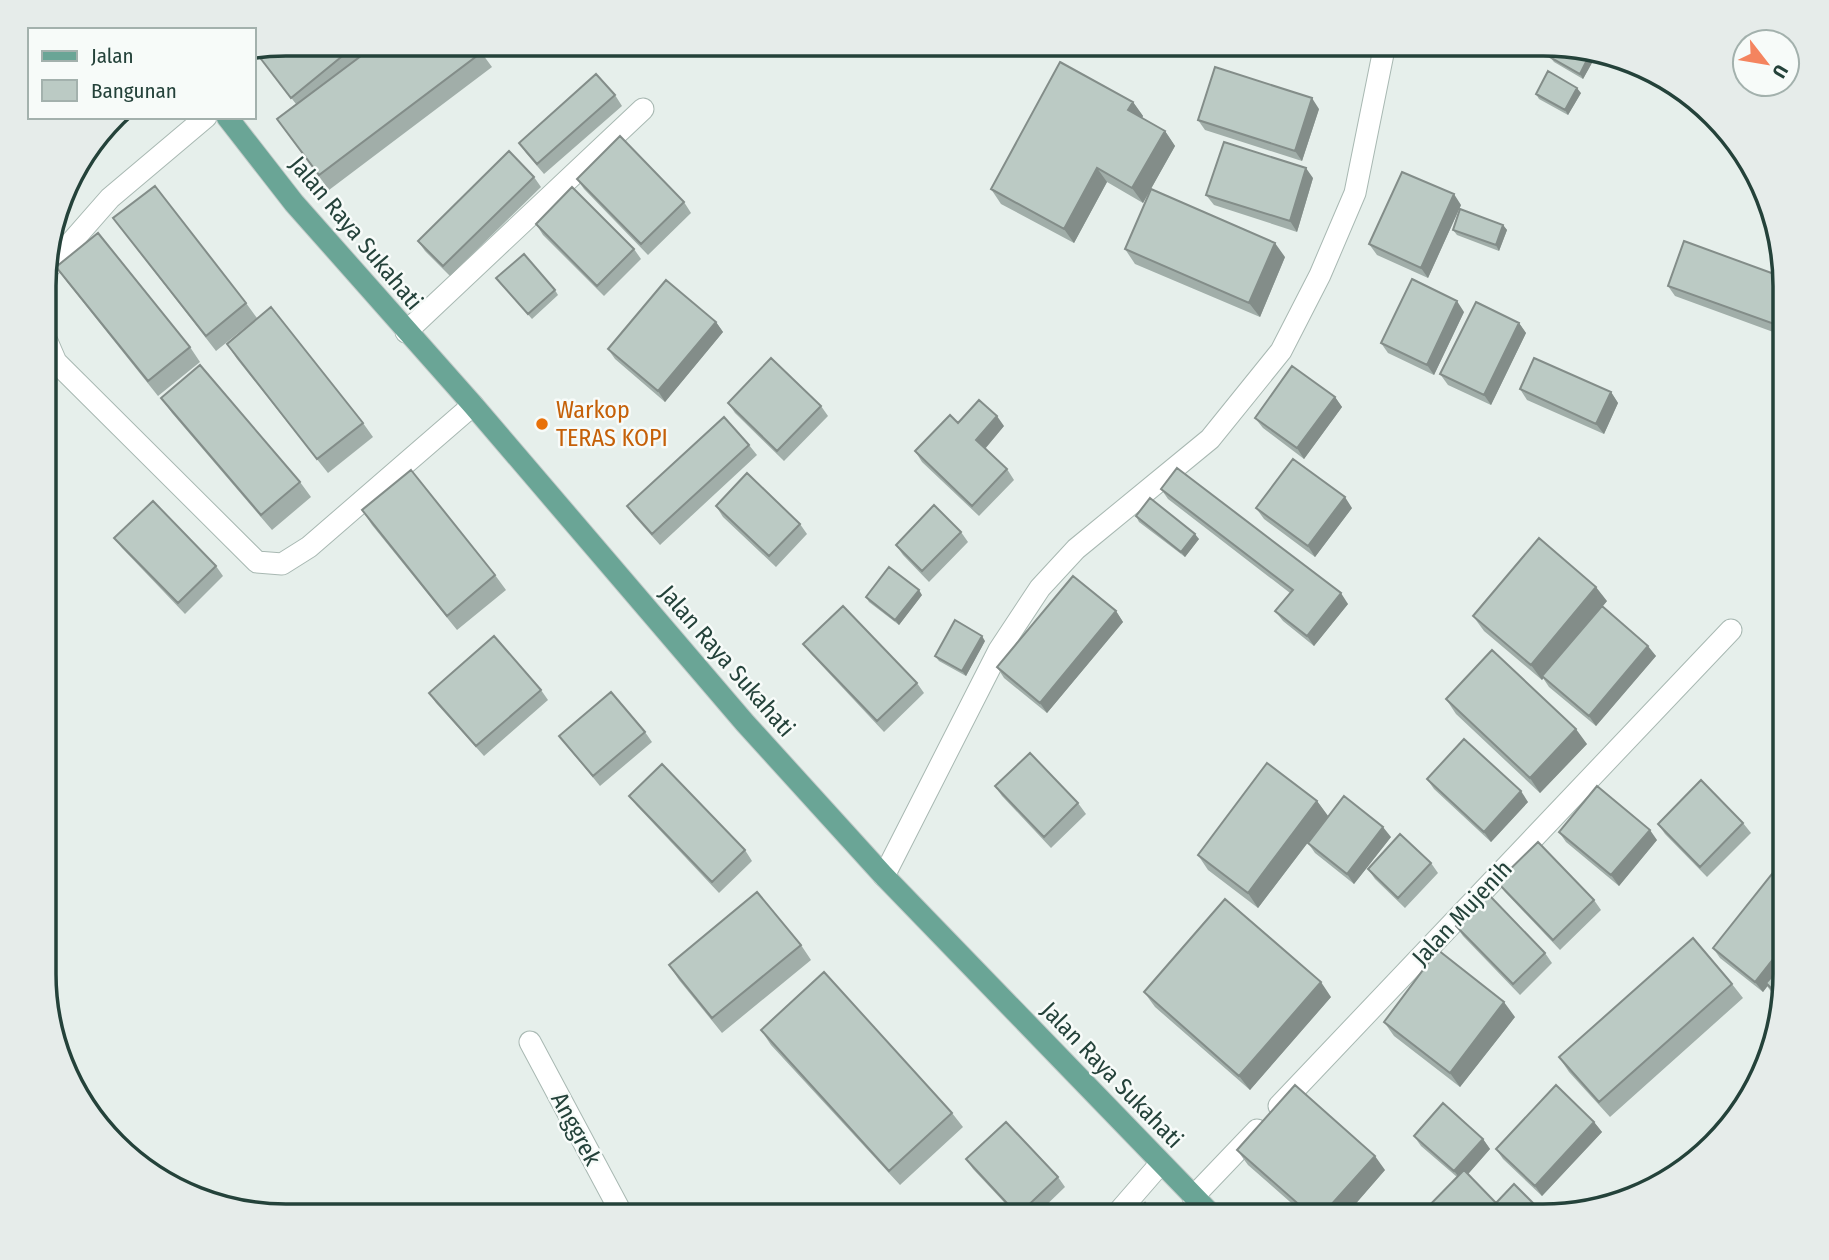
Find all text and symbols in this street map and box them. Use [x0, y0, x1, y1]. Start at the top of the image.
legend [28, 28, 256, 119]
north arrow [1731, 28, 1801, 98]
text: Jalan [91, 43, 134, 69]
text: U [1767, 61, 1793, 82]
text: Bangunan [91, 78, 177, 104]
street label: Jalan Raya Sukahati [284, 151, 428, 315]
place label: Warkop TERAS KOPI [556, 396, 668, 452]
marker: Warkop TERAS KOPI [534, 416, 550, 432]
street label: Jalan Raya Sukahati [654, 579, 800, 743]
street label: Jalan Mujenih [1406, 855, 1518, 971]
street label: Jalan Raya Sukahati [1035, 996, 1189, 1154]
street label: Anggrek [545, 1088, 607, 1171]

